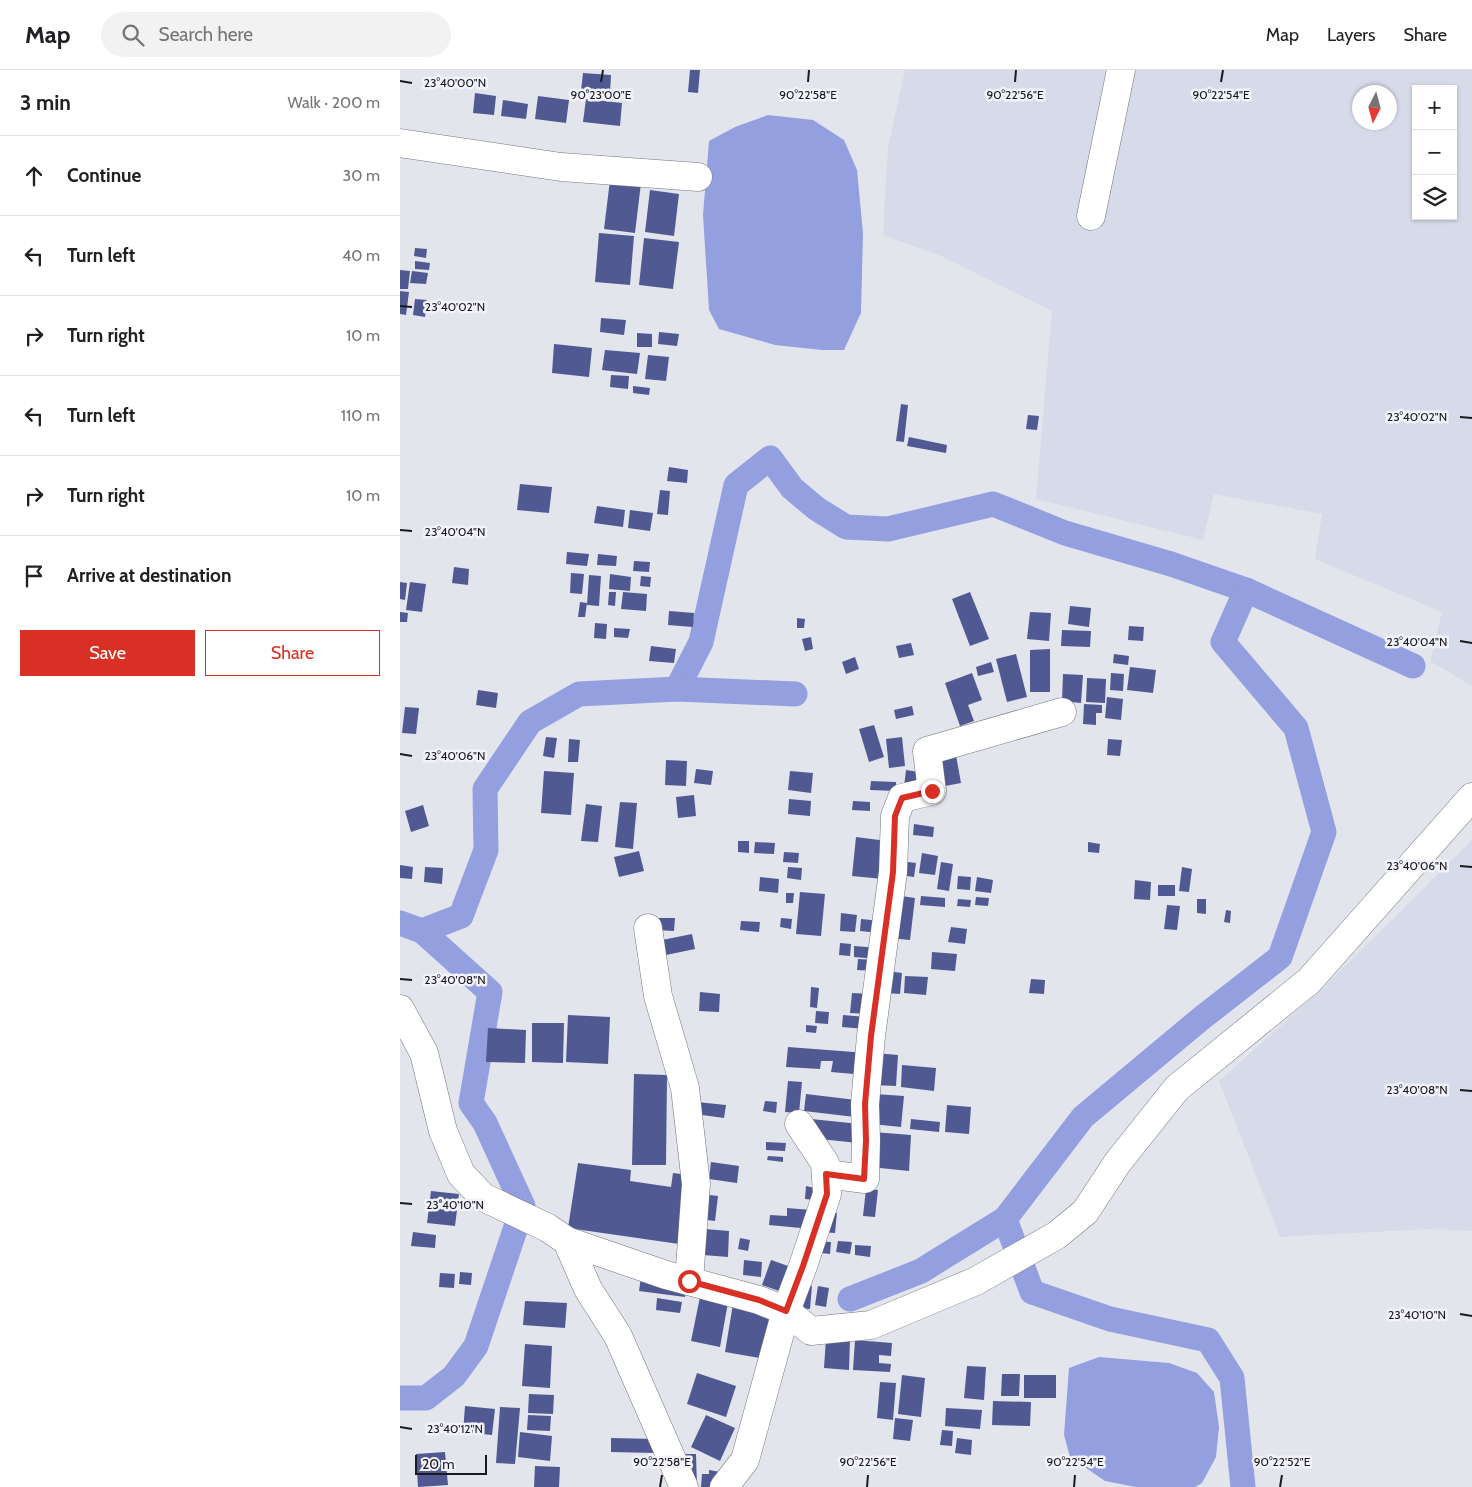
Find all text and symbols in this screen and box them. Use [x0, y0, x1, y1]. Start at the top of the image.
search box [101, 12, 451, 57]
text: Map [25, 20, 71, 49]
icon: search [119, 21, 147, 49]
text: Search here [159, 23, 253, 46]
text: Map [1266, 24, 1299, 46]
text: Layers [1327, 24, 1376, 46]
text: Share [1404, 24, 1447, 46]
text: 23°40'00"N [424, 75, 486, 90]
north arrow [1352, 85, 1397, 130]
map controls [1412, 85, 1457, 220]
button: + [1412, 85, 1457, 130]
text: 90°23'00"E [571, 87, 632, 102]
text: 90°22'58"E [779, 87, 837, 102]
text: 90°22'56"E [986, 87, 1044, 102]
text: 90°22'54"E [1192, 87, 1250, 102]
text: 3 min [20, 90, 71, 115]
text: Walk · 200 m [288, 93, 380, 112]
button: − [1412, 130, 1457, 175]
icon: ahead [20, 162, 48, 190]
text: Continue [67, 164, 141, 187]
text: 30 m [343, 166, 380, 185]
button: layers [1412, 175, 1457, 220]
icon: left [20, 242, 48, 270]
text: Turn left [67, 244, 135, 267]
text: 40 m [342, 246, 380, 265]
text: 23°40'02"N [425, 299, 485, 314]
icon: right [20, 322, 48, 350]
text: Turn right [67, 324, 145, 347]
text: 10 m [346, 326, 380, 345]
icon: left [20, 402, 48, 430]
text: Turn left [67, 404, 135, 427]
text: 110 m [341, 406, 380, 425]
text: 23°40'02"N [1387, 409, 1447, 424]
icon: right [20, 482, 48, 510]
text: Turn right [67, 484, 145, 507]
text: 10 m [346, 486, 380, 505]
text: 23°40'04"N [425, 524, 485, 539]
icon: arrive [20, 562, 48, 590]
text: Arrive at destination [67, 564, 231, 587]
button: Save [20, 630, 195, 676]
button: Share [205, 630, 380, 676]
text: 23°40'04"N [1387, 634, 1447, 649]
text: 23°40'06"N [425, 748, 485, 763]
route end [921, 780, 944, 803]
text: 23°40'06"N [1387, 858, 1447, 873]
text: 23°40'08"N [424, 972, 486, 987]
text: 23°40'08"N [1386, 1082, 1448, 1097]
text: 23°40'10"N [426, 1197, 484, 1212]
route start [678, 1270, 701, 1293]
text: 23°40'10"N [1388, 1307, 1446, 1322]
text: 23°40'12"N [427, 1421, 483, 1436]
scale bar [415, 1452, 488, 1475]
text: 90°22'58"E [633, 1454, 691, 1469]
text: 90°22'56"E [839, 1454, 897, 1469]
text: 90°22'54"E [1046, 1454, 1104, 1469]
text: 90°22'52"E [1254, 1454, 1311, 1469]
text: 20 m [422, 1455, 455, 1473]

